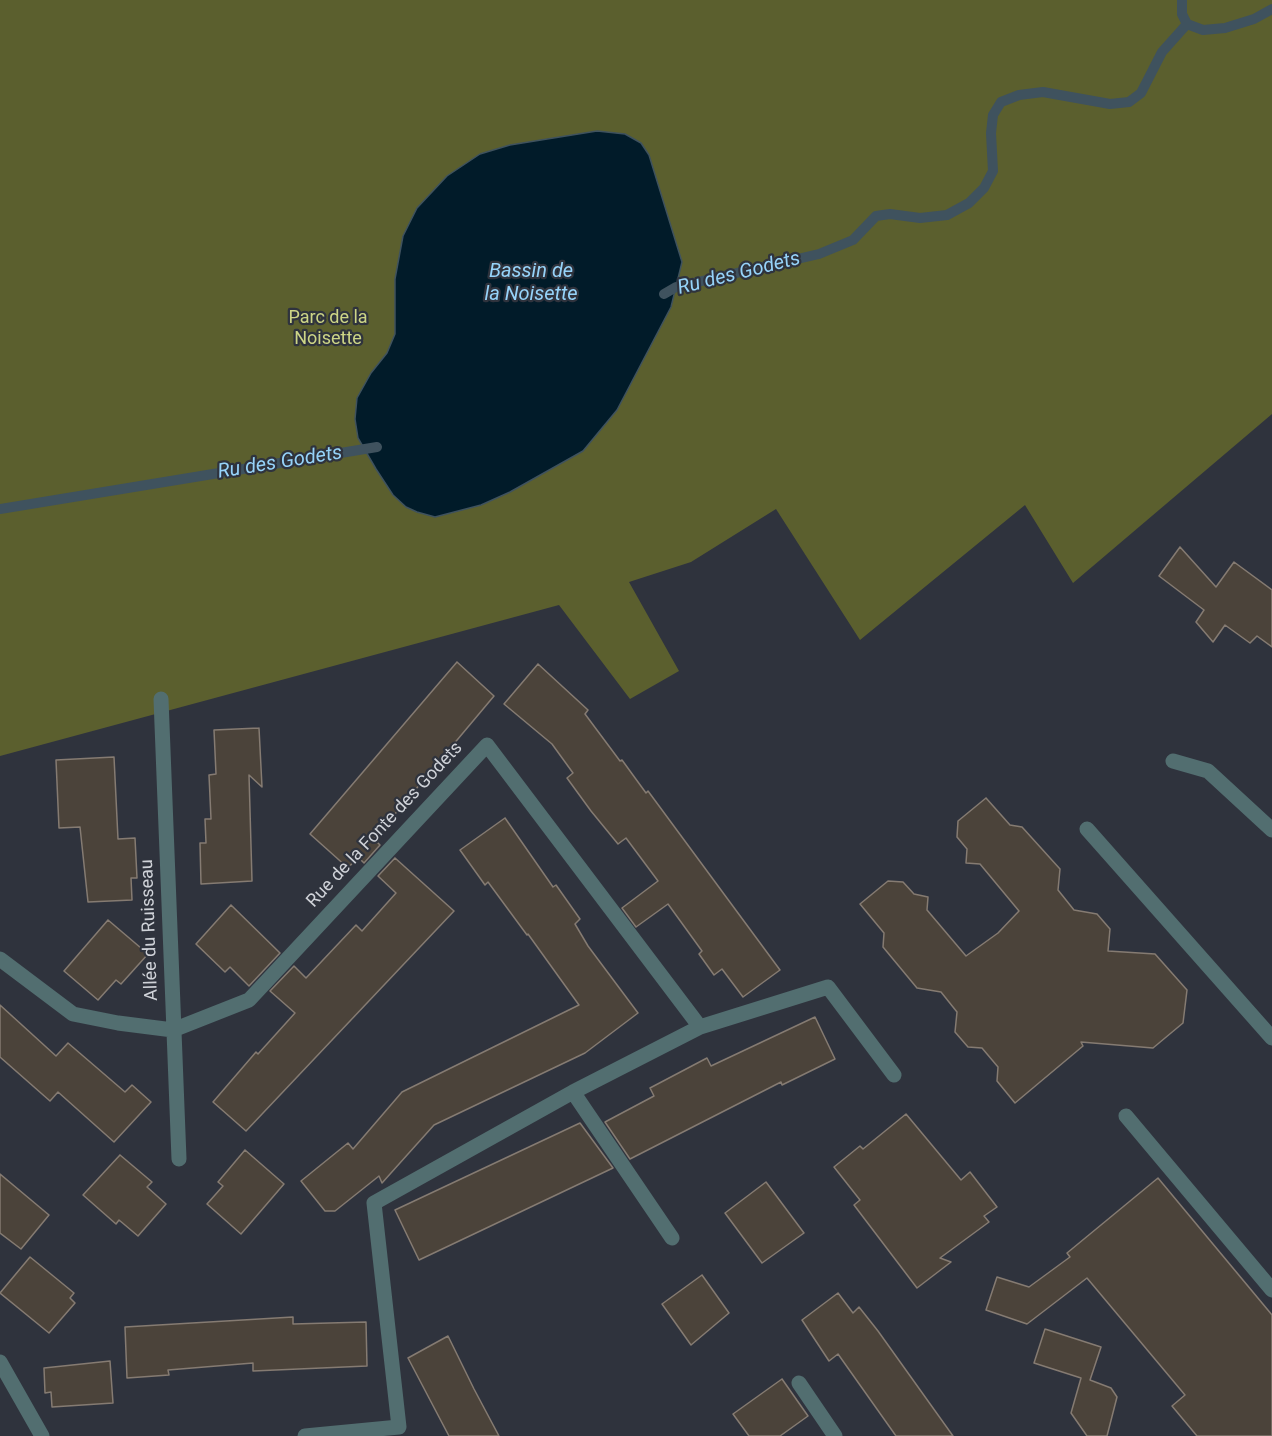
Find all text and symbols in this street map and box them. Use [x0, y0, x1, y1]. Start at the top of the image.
water label: Ru des Godets [675, 247, 803, 301]
water label: Bassin de la Noisette [484, 260, 578, 307]
park label: Parc de la Noisette [288, 307, 368, 350]
water label: Ru des Godets [216, 441, 344, 485]
street label: Rue de la Fonte des Godets [303, 738, 467, 912]
street label: Allée du Ruisseau [137, 859, 163, 1001]

